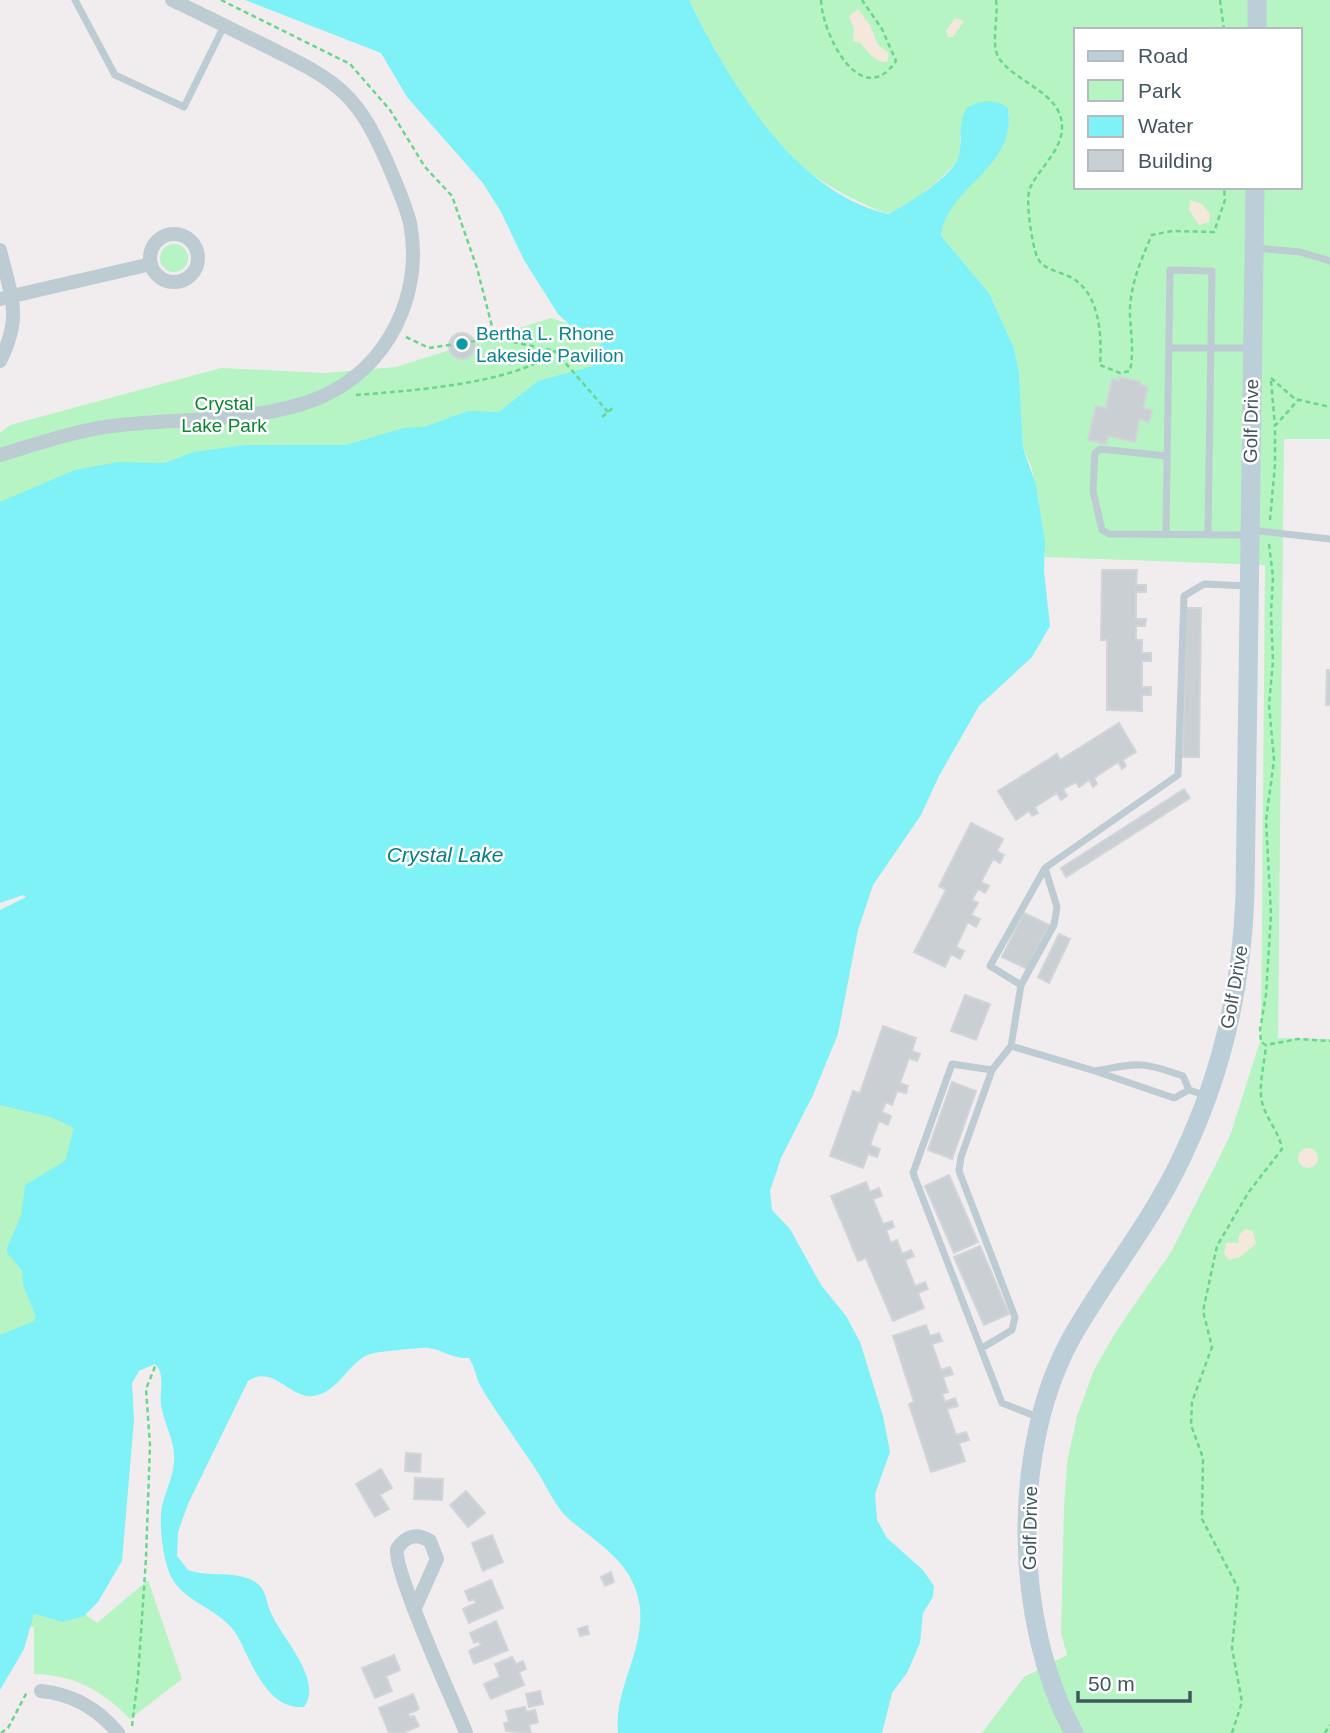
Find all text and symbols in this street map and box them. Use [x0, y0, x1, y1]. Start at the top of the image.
legend [1074, 28, 1302, 189]
text: Road [1138, 44, 1188, 67]
text: Park [1138, 79, 1182, 102]
text: Water [1138, 114, 1193, 137]
text: Building [1138, 149, 1213, 172]
place label: Bertha L. Rhone Lakeside Pavilion [476, 323, 624, 366]
marker: Bertha L. Rhone Lakeside Pavilion [454, 336, 470, 352]
street label: Golf Drive [1240, 379, 1262, 463]
park label: Crystal Lake Park [181, 393, 267, 436]
water label: Crystal Lake [387, 843, 503, 866]
street label: Golf Drive [1216, 944, 1252, 1030]
street label: Golf Drive [1019, 1486, 1041, 1570]
scale bar [1078, 1660, 1190, 1704]
text: 50 m [1088, 1672, 1135, 1695]

